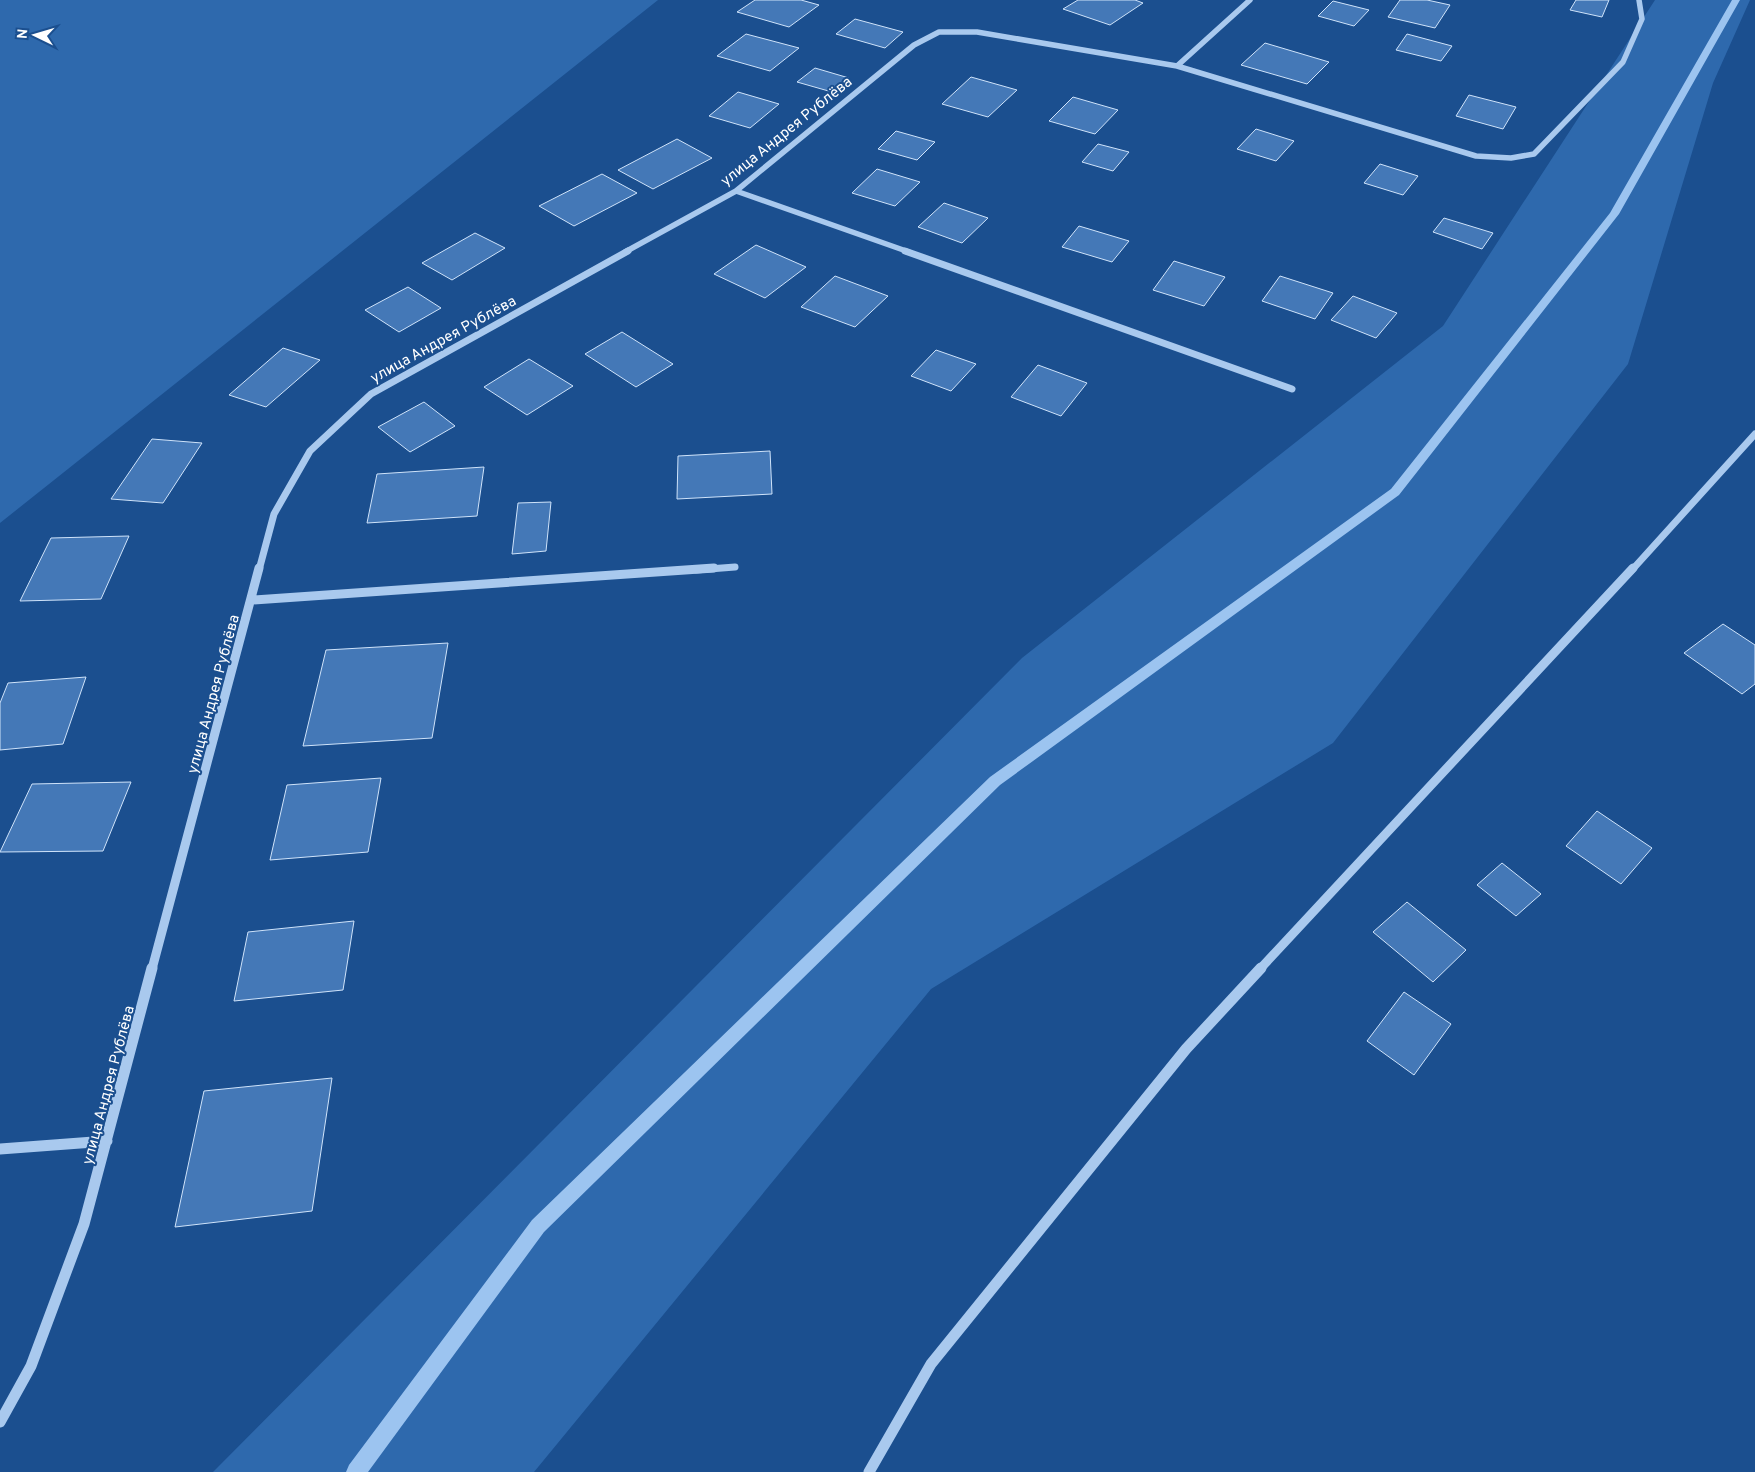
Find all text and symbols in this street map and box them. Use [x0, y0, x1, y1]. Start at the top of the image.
north arrow [10, 10, 60, 60]
text: N [15, 28, 32, 40]
street label: улица Андрея Рублёва [717, 73, 857, 191]
street label: улица Андрея Рублёва [367, 292, 520, 388]
street label: улица Андрея Рублёва [184, 613, 245, 776]
street label: улица Андрея Рублёва [79, 1004, 140, 1167]

